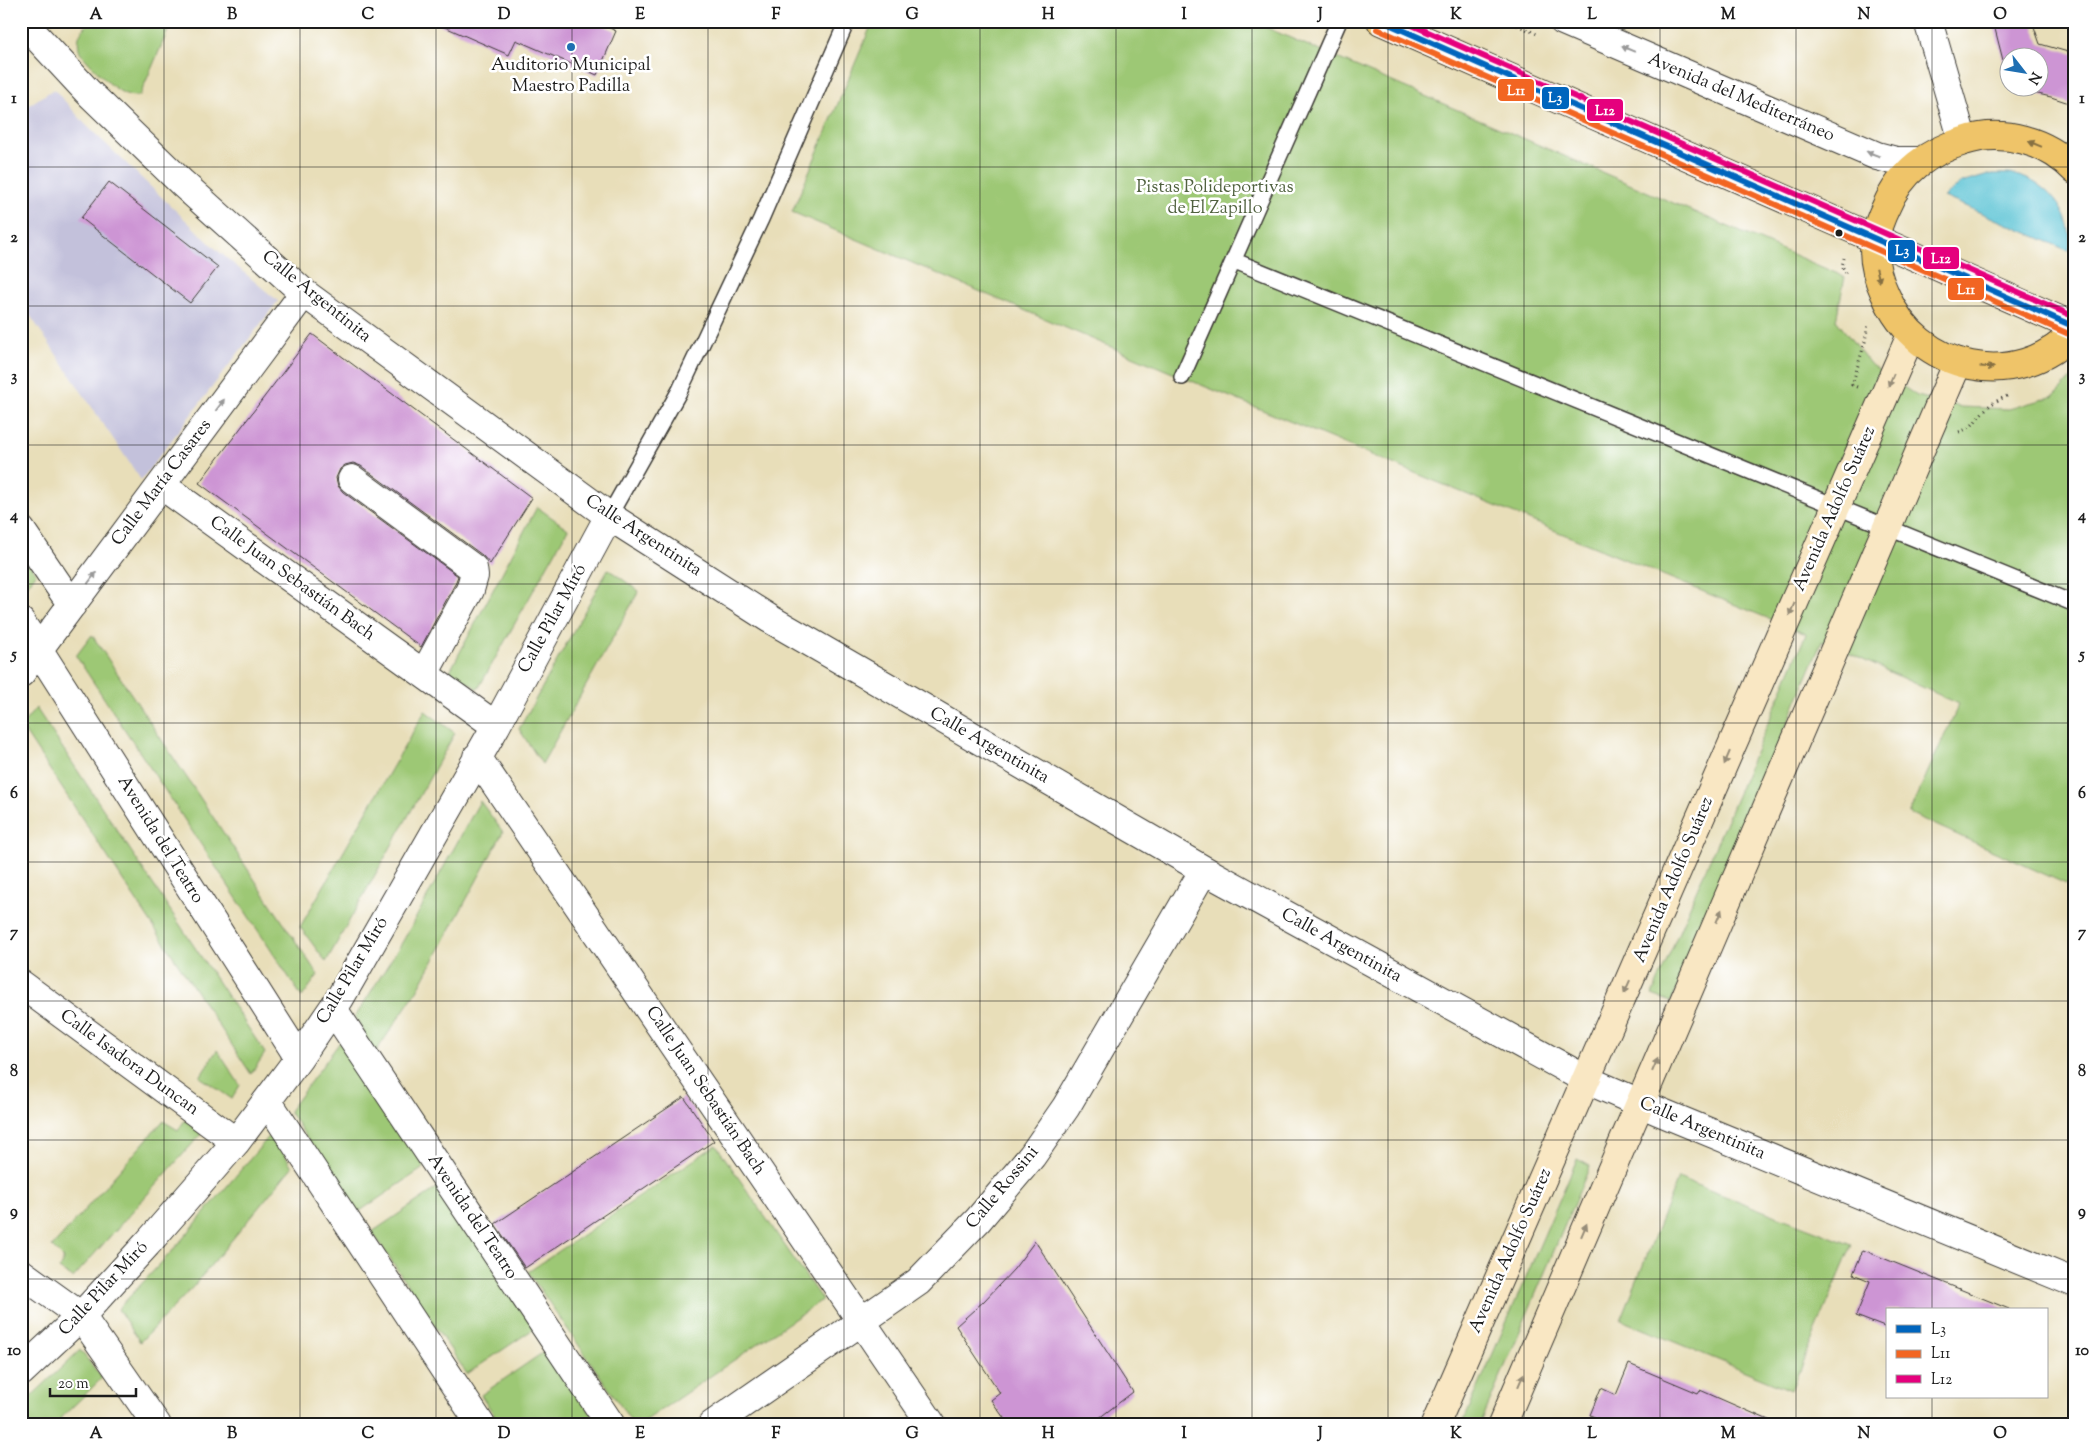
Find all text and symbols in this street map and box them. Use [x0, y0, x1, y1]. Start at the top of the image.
text: A [90, 4, 103, 27]
text: B [227, 4, 237, 27]
text: C [362, 4, 375, 27]
text: D [498, 4, 511, 27]
text: E [635, 4, 645, 27]
text: F [772, 4, 781, 27]
text: G [905, 4, 919, 27]
text: H [1042, 4, 1055, 27]
text: I [1181, 4, 1187, 27]
text: J [1316, 4, 1323, 27]
text: K [1450, 4, 1462, 27]
text: L [1587, 4, 1597, 27]
text: M [1721, 4, 1736, 27]
text: N [1858, 4, 1871, 27]
text: O [1993, 4, 2007, 27]
marker: Auditorio Municipal Maestro Padilla [565, 41, 577, 53]
one-way arrow [1621, 44, 1635, 52]
street label: Avenida del Mediterráneo [1643, 47, 1839, 149]
north arrow [1998, 48, 2048, 98]
place label: Auditorio Municipal Maestro Padilla [491, 53, 651, 100]
text: N [2022, 68, 2045, 88]
line badge: L11 [1497, 78, 1535, 102]
text: L11 [1507, 82, 1525, 102]
line badge: L3 [1541, 86, 1570, 110]
text: 1 [11, 88, 17, 111]
text: 1 [2079, 88, 2085, 111]
text: L3 [1548, 89, 1562, 109]
line badge: L12 [1586, 98, 1624, 122]
text: L12 [1595, 102, 1615, 122]
one-way arrow [2027, 140, 2042, 148]
one-way arrow [1866, 150, 1881, 158]
park label: Pistas Polideportivas de El Zapillo [1136, 175, 1294, 222]
text: 2 [10, 227, 18, 250]
text: 2 [2078, 227, 2086, 250]
unlabelled marker [1834, 228, 1844, 238]
line badge: L3 [1887, 239, 1916, 263]
text: L3 [1895, 242, 1909, 262]
street label: Calle Argentinita [256, 245, 376, 349]
line badge: L12 [1922, 246, 1960, 270]
text: L12 [1931, 250, 1951, 270]
one-way arrow [1874, 268, 1882, 283]
line badge: L11 [1947, 277, 1985, 301]
text: L11 [1957, 281, 1975, 301]
one-way arrow [1979, 363, 1995, 371]
text: 3 [11, 366, 18, 389]
text: 3 [2079, 366, 2086, 389]
one-way arrow [1887, 373, 1895, 387]
one-way arrow [215, 398, 225, 412]
street label: Calle María Casares [106, 414, 218, 552]
street label: Avenida Adolfo Suárez [1787, 422, 1883, 596]
street label: Calle Argentinita [579, 488, 707, 584]
text: 4 [9, 505, 18, 528]
text: 4 [2077, 505, 2086, 528]
street label: Calle Juan Sebastián Bach [204, 510, 381, 648]
street label: Calle Pilar Miró [512, 559, 594, 678]
one-way arrow [87, 571, 97, 585]
one-way arrow [1787, 602, 1795, 616]
text: 5 [9, 644, 17, 667]
text: 5 [2077, 644, 2085, 667]
street label: Calle Argentinita [924, 701, 1054, 791]
one-way arrow [1722, 751, 1730, 765]
street label: Avenida del Teatro [110, 771, 210, 909]
text: 6 [10, 783, 18, 806]
text: 6 [2078, 783, 2086, 806]
street label: Avenida Adolfo Suárez [1627, 793, 1721, 967]
street label: Calle Argentinita [1276, 902, 1406, 990]
one-way arrow [1716, 909, 1724, 923]
street label: Calle Pilar Miró [311, 912, 396, 1030]
text: 7 [10, 922, 19, 945]
text: 7 [2078, 922, 2087, 945]
one-way arrow [1623, 980, 1631, 994]
street label: Calle Juan Sebastián Bach [639, 1001, 772, 1181]
street label: Calle Isadora Duncan [54, 1004, 204, 1123]
one-way arrow [1652, 1058, 1660, 1072]
text: 8 [10, 1061, 18, 1084]
text: 8 [2078, 1061, 2086, 1084]
street label: Calle Argentinita [1635, 1091, 1769, 1167]
street label: Calle Rossini [960, 1141, 1046, 1235]
street label: Avenida del Teatro [420, 1149, 524, 1285]
street label: Avenida Adolfo Suárez [1463, 1164, 1559, 1338]
text: 9 [10, 1201, 18, 1224]
text: 9 [2078, 1201, 2086, 1224]
one-way arrow [1581, 1223, 1589, 1237]
street label: Calle Pilar Miró [53, 1236, 155, 1342]
legend [1886, 1308, 2048, 1398]
text: L3 [1931, 1320, 1946, 1341]
text: 10 [7, 1340, 21, 1363]
text: 10 [2075, 1340, 2089, 1363]
text: L11 [1931, 1344, 1950, 1365]
scale bar [50, 1366, 136, 1398]
text: L12 [1931, 1370, 1952, 1391]
one-way arrow [1517, 1373, 1525, 1387]
text: 20 m [58, 1374, 89, 1395]
text: A [90, 1423, 103, 1446]
text: B [227, 1423, 237, 1446]
text: C [362, 1423, 375, 1446]
text: D [498, 1423, 511, 1446]
text: E [635, 1423, 645, 1446]
text: F [772, 1423, 781, 1446]
text: G [905, 1423, 919, 1446]
text: H [1042, 1423, 1055, 1446]
text: I [1181, 1423, 1187, 1446]
text: J [1316, 1423, 1323, 1446]
text: K [1450, 1423, 1462, 1446]
text: L [1587, 1423, 1597, 1446]
text: M [1721, 1423, 1736, 1446]
text: N [1858, 1423, 1871, 1446]
text: O [1993, 1423, 2007, 1446]

